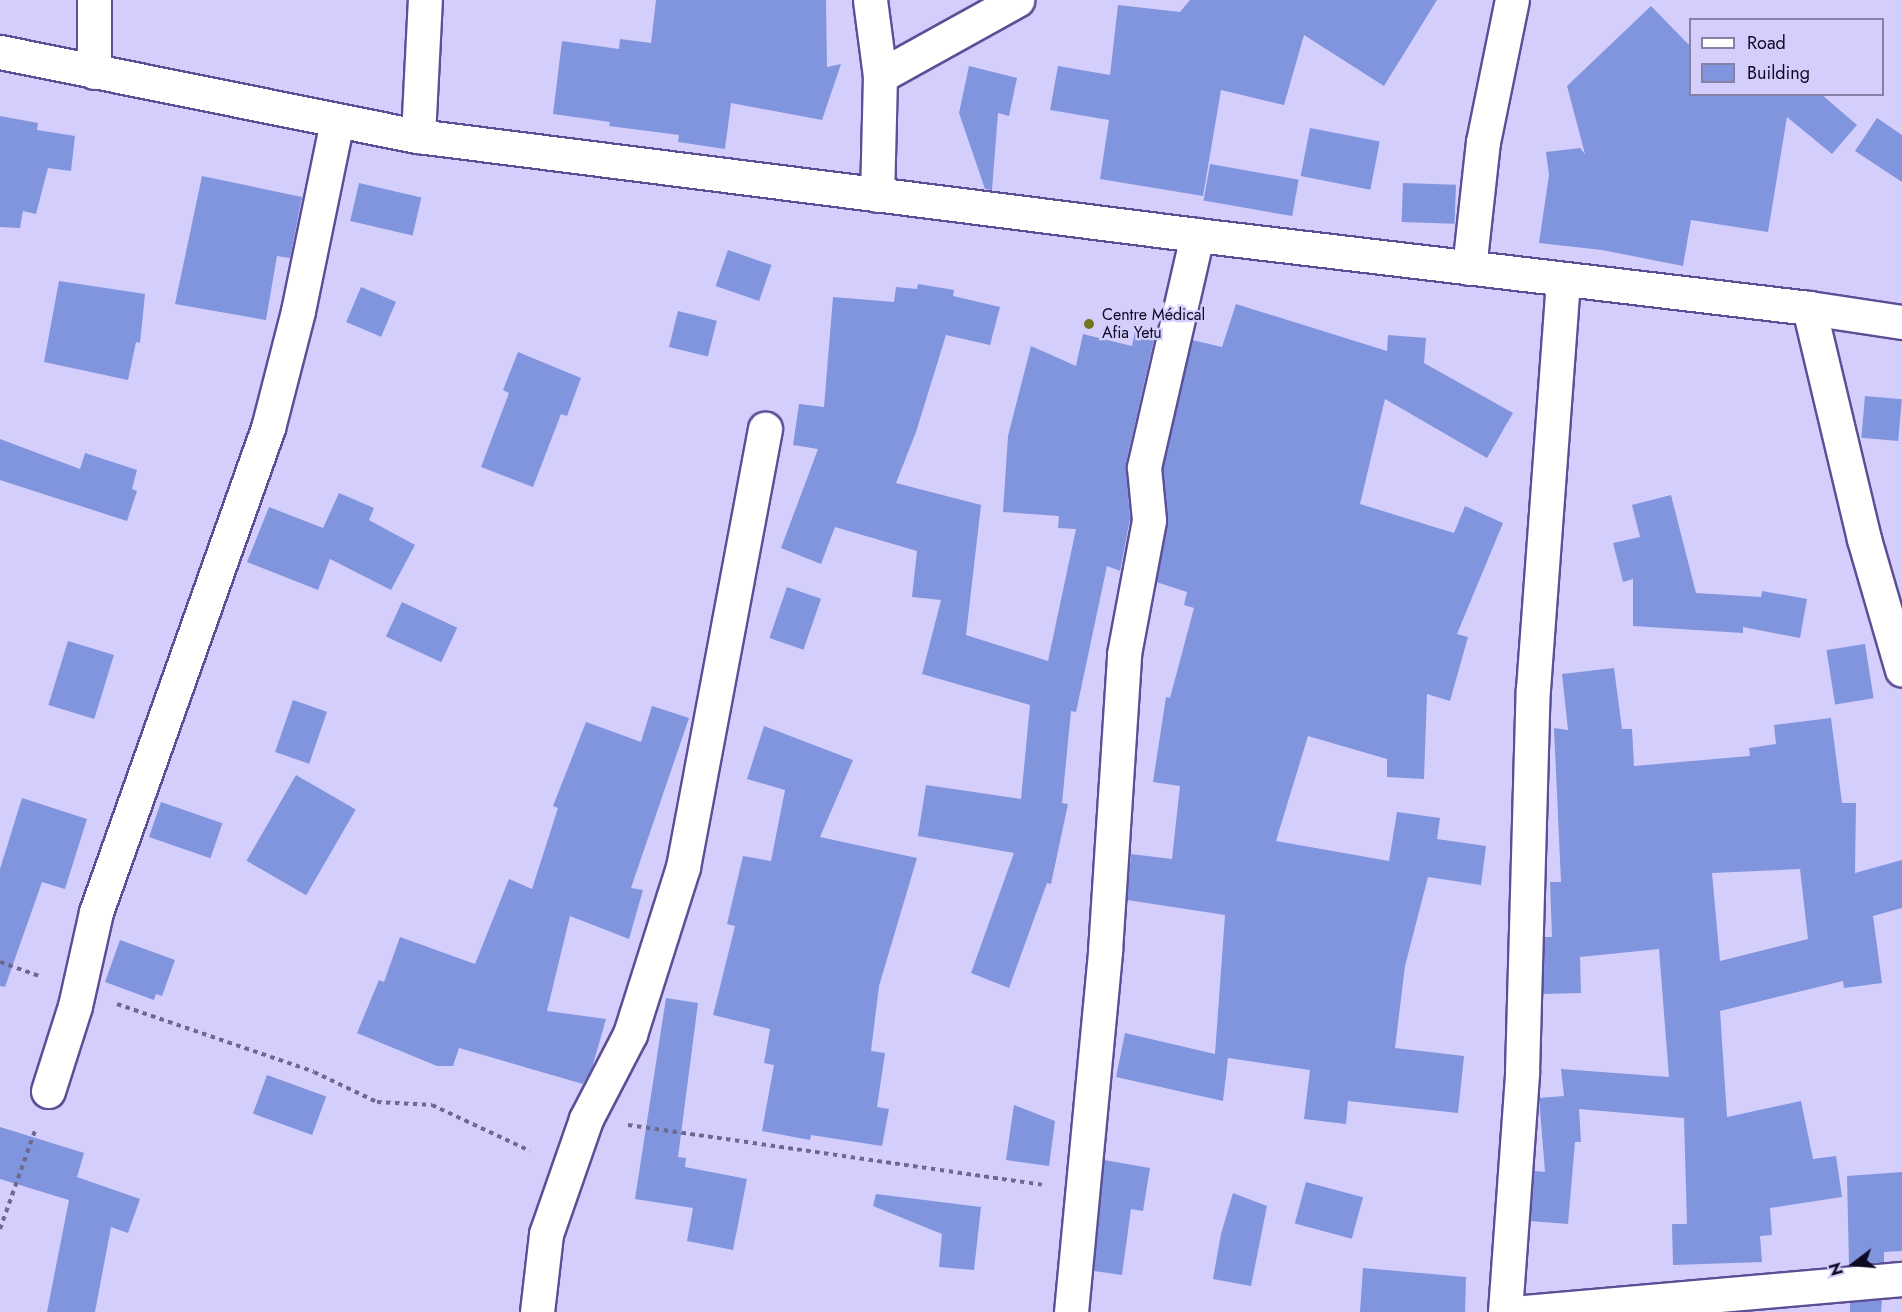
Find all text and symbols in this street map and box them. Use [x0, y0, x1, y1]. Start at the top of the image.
legend [1689, 18, 1884, 96]
text: Road [1747, 30, 1786, 56]
text: Building [1747, 60, 1810, 86]
place label: Centre Médical Afia Yetu [1102, 305, 1205, 343]
marker: Centre Médical Afia Yetu [1080, 315, 1098, 333]
north arrow [1824, 1234, 1884, 1294]
text: N [1823, 1260, 1849, 1278]

